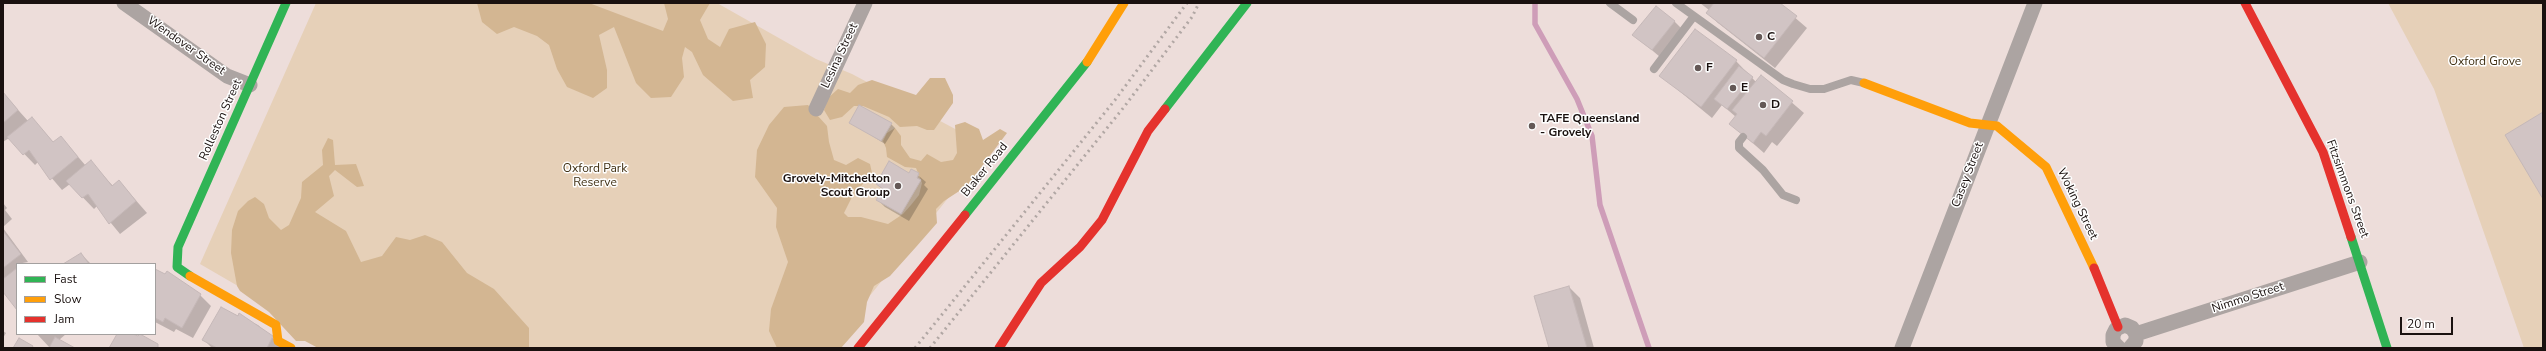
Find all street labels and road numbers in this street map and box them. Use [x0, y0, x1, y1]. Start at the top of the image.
street label: Wendover Street [144, 14, 228, 78]
street label: Lesina Street [819, 21, 861, 91]
street label: Rolleston Street [197, 77, 245, 163]
street label: Fitzsimmons Street [2323, 138, 2371, 240]
street label: Blaker Road [959, 140, 1011, 200]
street label: Casey Street [1949, 141, 1987, 209]
street label: Woking Street [2054, 166, 2100, 242]
street label: Nimmo Street [2210, 280, 2286, 316]

